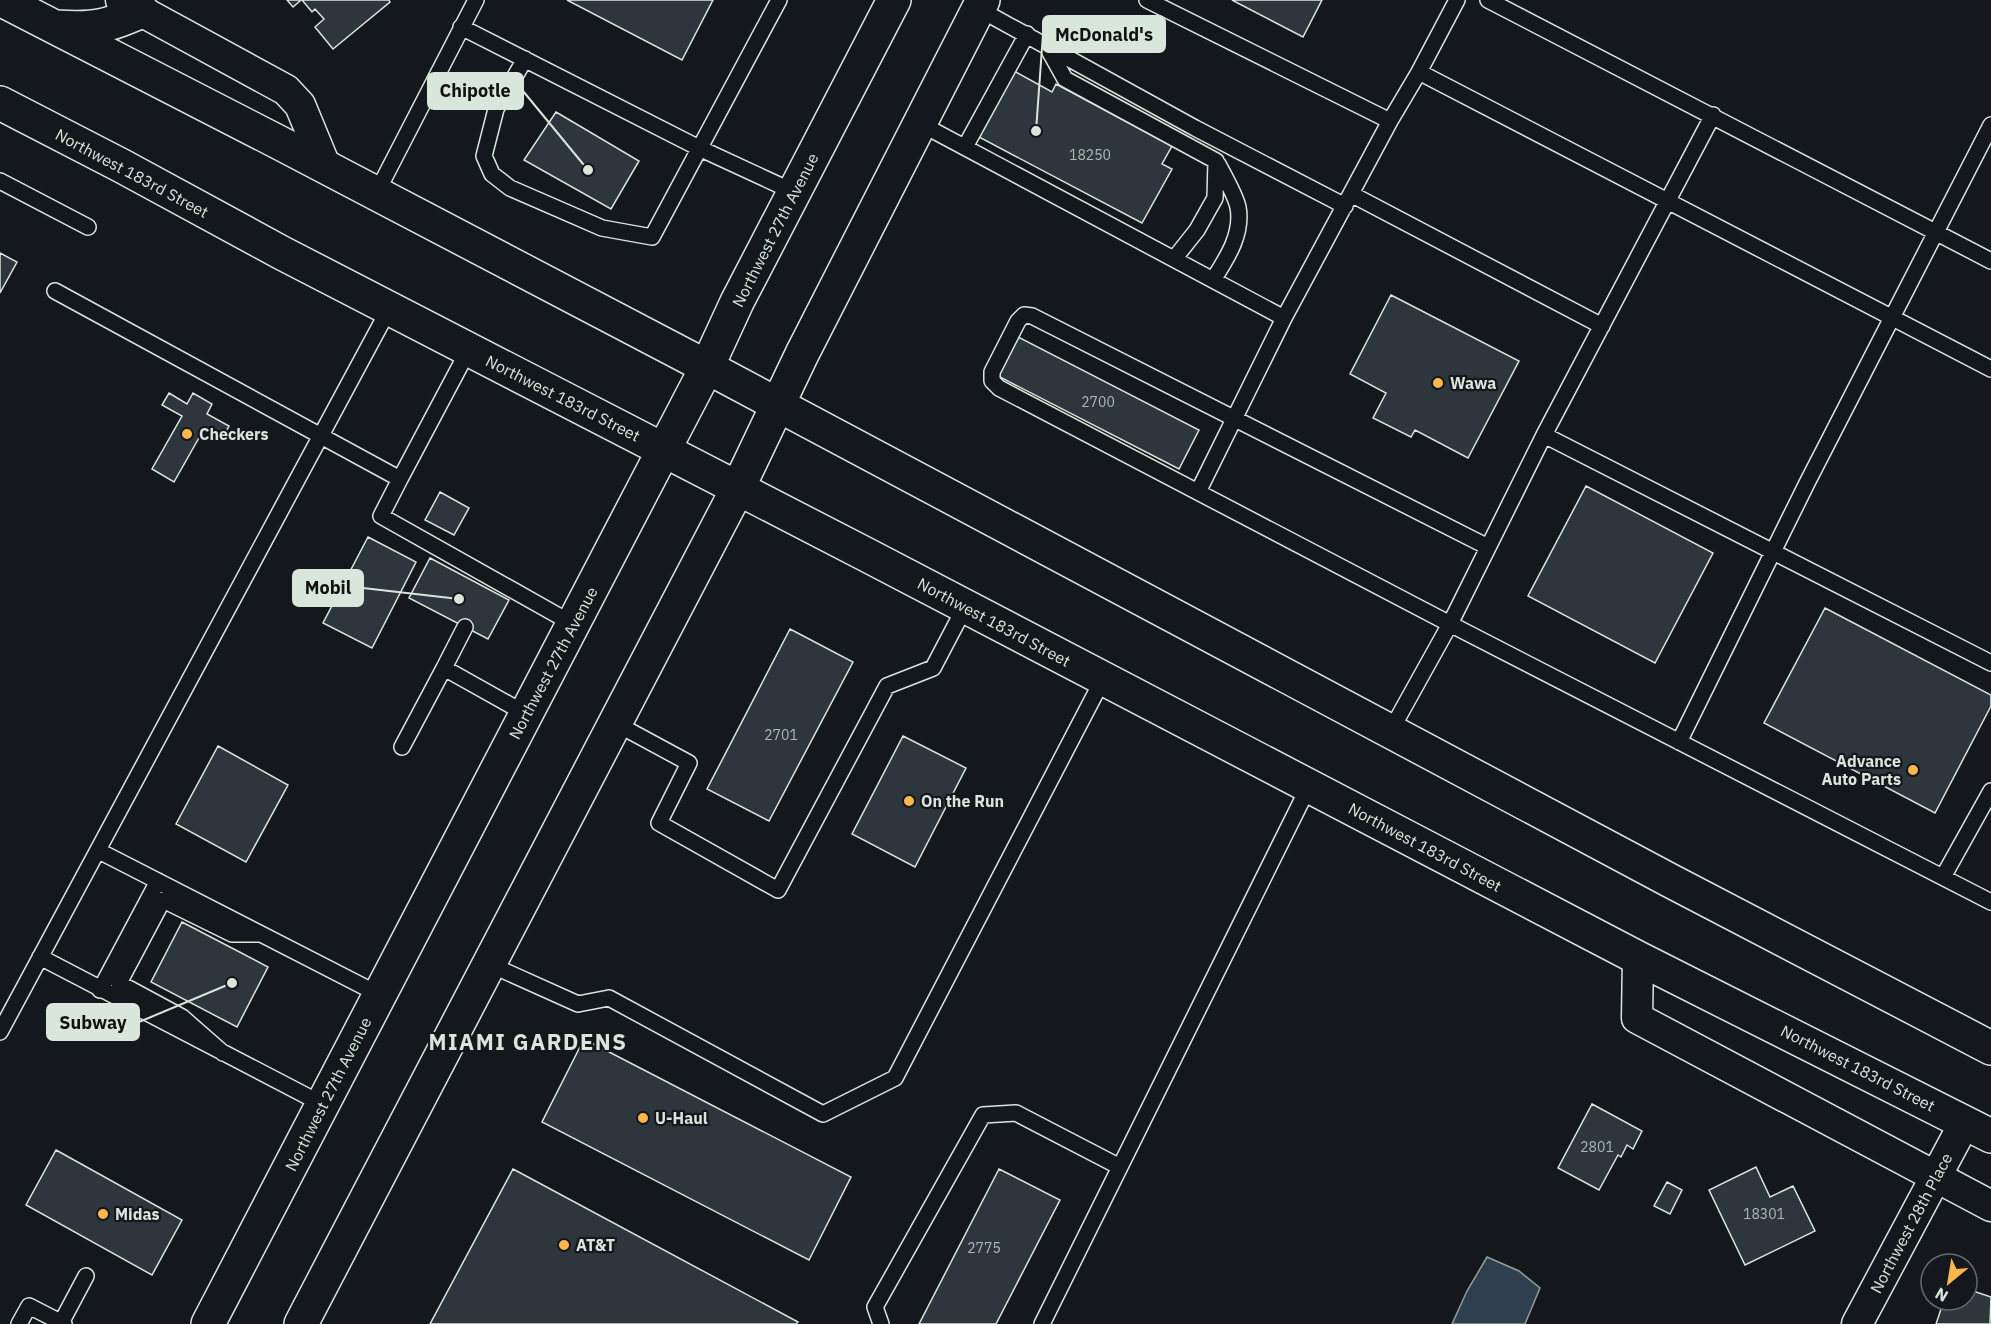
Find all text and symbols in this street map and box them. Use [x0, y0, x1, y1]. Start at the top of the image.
callout: McDonald's [1043, 16, 1165, 52]
text: McDonald's [1055, 23, 1153, 46]
callout: Chipotle [428, 73, 523, 109]
text: Chipotle [439, 79, 511, 102]
street label: Northwest 183rd Street [52, 124, 212, 222]
house number: 18250 [1069, 146, 1111, 164]
street label: Northwest 27th Avenue [727, 150, 823, 310]
street label: Northwest 183rd Street [483, 350, 643, 446]
place label: Wawa [1450, 373, 1496, 393]
marker: Wawa [1431, 376, 1445, 390]
house number: 2700 [1081, 393, 1115, 411]
place label: Checkers [199, 424, 269, 444]
marker: Checkers [180, 427, 194, 441]
callout: Mobil [293, 570, 363, 606]
street label: Northwest 183rd Street [914, 573, 1074, 671]
text: Mobil [305, 576, 352, 599]
street label: Northwest 27th Avenue [504, 583, 602, 743]
house number: 2701 [764, 726, 798, 744]
place label: Advance Auto Parts [1822, 751, 1901, 789]
marker: Advance Auto Parts [1906, 763, 1920, 777]
place label: On the Run [921, 791, 1004, 811]
marker: On the Run [902, 794, 916, 808]
street label: Northwest 183rd Street [1345, 798, 1505, 896]
callout: Subway [47, 1004, 139, 1040]
text: Subway [59, 1011, 127, 1034]
street label: Northwest 27th Avenue [280, 1014, 376, 1174]
street label: Northwest 183rd Street [1778, 1020, 1938, 1116]
district label: MIAMI GARDENS [429, 1027, 627, 1056]
place label: U-Haul [655, 1108, 708, 1128]
marker: U-Haul [636, 1111, 650, 1125]
house number: 2801 [1580, 1138, 1614, 1156]
street label: Northwest 28th Place [1866, 1150, 1956, 1296]
place label: Midas [115, 1204, 160, 1224]
house number: 18301 [1743, 1205, 1785, 1223]
marker: Midas [96, 1207, 110, 1221]
place label: AT&T [576, 1235, 615, 1255]
marker: AT&T [557, 1238, 571, 1252]
house number: 2775 [967, 1239, 1001, 1257]
north arrow [1919, 1252, 1979, 1312]

